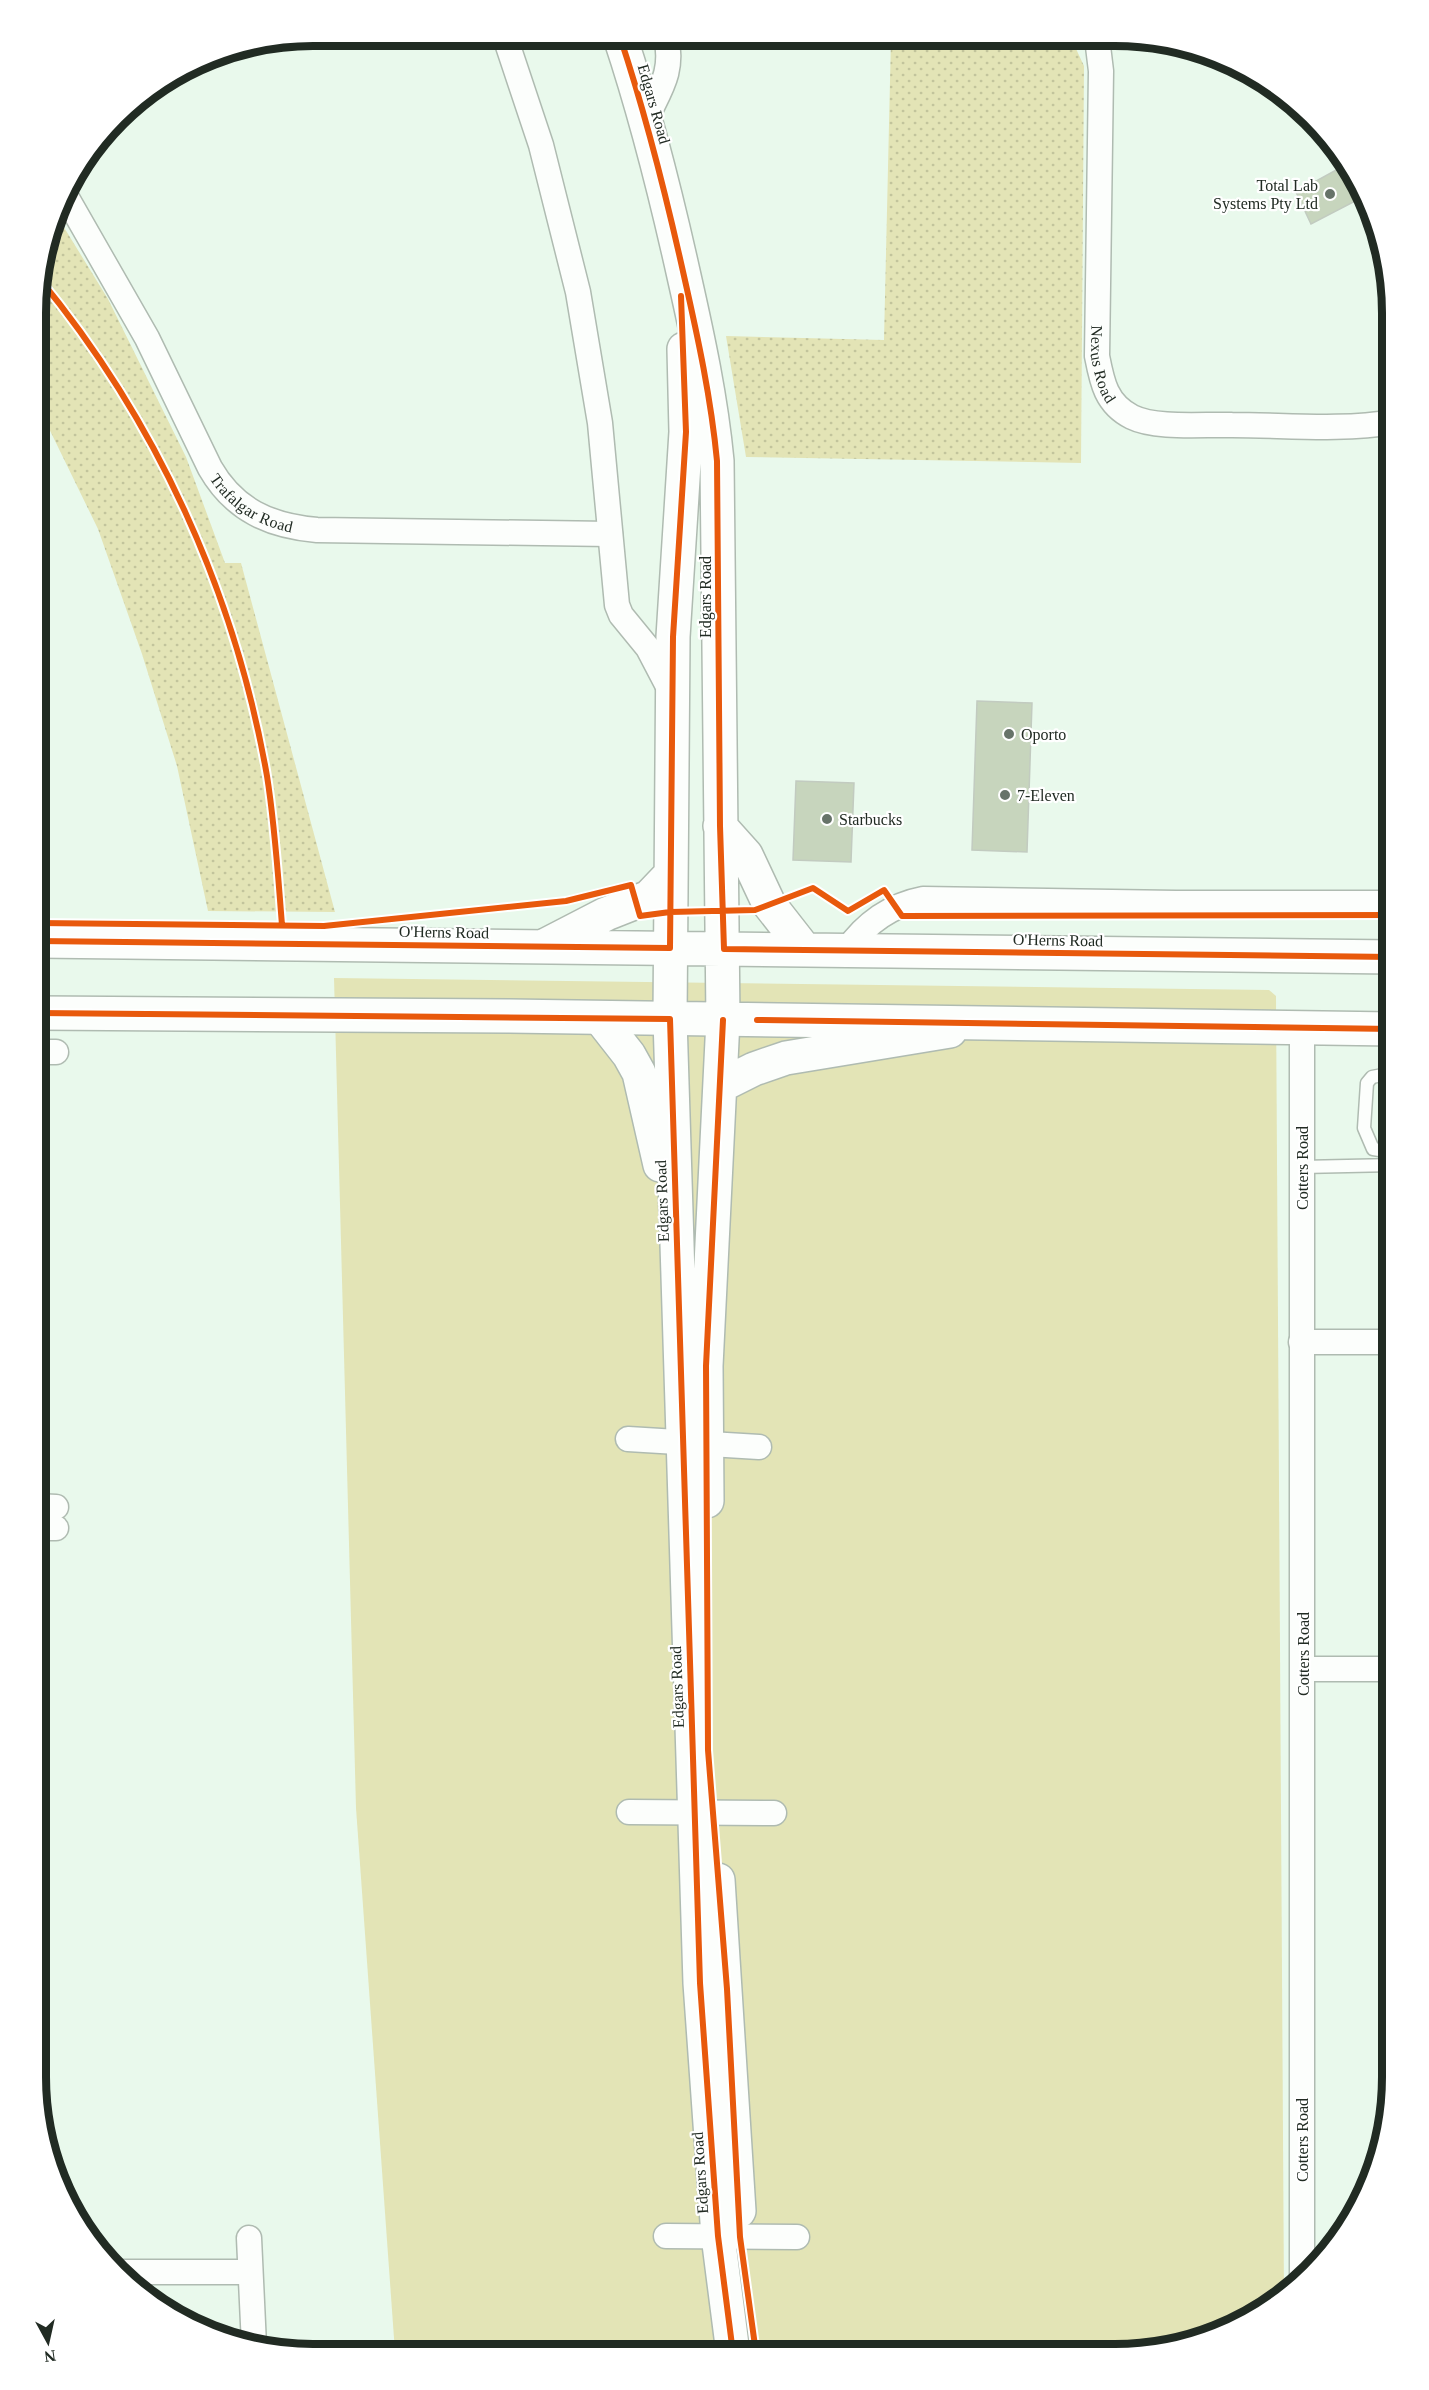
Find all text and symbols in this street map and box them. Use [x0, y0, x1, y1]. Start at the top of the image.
street label: Edgars Road [634, 62, 673, 146]
place label: Total Lab Systems Pty Ltd [1213, 177, 1318, 213]
marker: Total Lab Systems Pty Ltd [1323, 187, 1337, 201]
street label: Nexus Road [1088, 325, 1119, 406]
street label: Trafalgar Road [207, 470, 295, 535]
street label: Edgars Road [697, 556, 715, 638]
place label: Oporto [1021, 726, 1066, 744]
marker: Oporto [1002, 727, 1016, 741]
place label: 7-Eleven [1017, 787, 1075, 804]
marker: 7-Eleven [998, 788, 1012, 802]
place label: Starbucks [839, 811, 902, 828]
marker: Starbucks [820, 812, 834, 826]
street label: O'Herns Road [399, 923, 489, 941]
street label: O'Herns Road [1013, 931, 1103, 949]
street label: Cotters Road [1294, 1126, 1311, 1210]
street label: Edgars Road [652, 1160, 673, 1242]
street label: Cotters Road [1295, 1612, 1312, 1696]
street label: Edgars Road [667, 1646, 688, 1728]
street label: Cotters Road [1294, 2098, 1311, 2182]
street label: Edgars Road [689, 2131, 712, 2215]
north arrow [18, 2312, 78, 2372]
text: N [43, 2347, 57, 2366]

